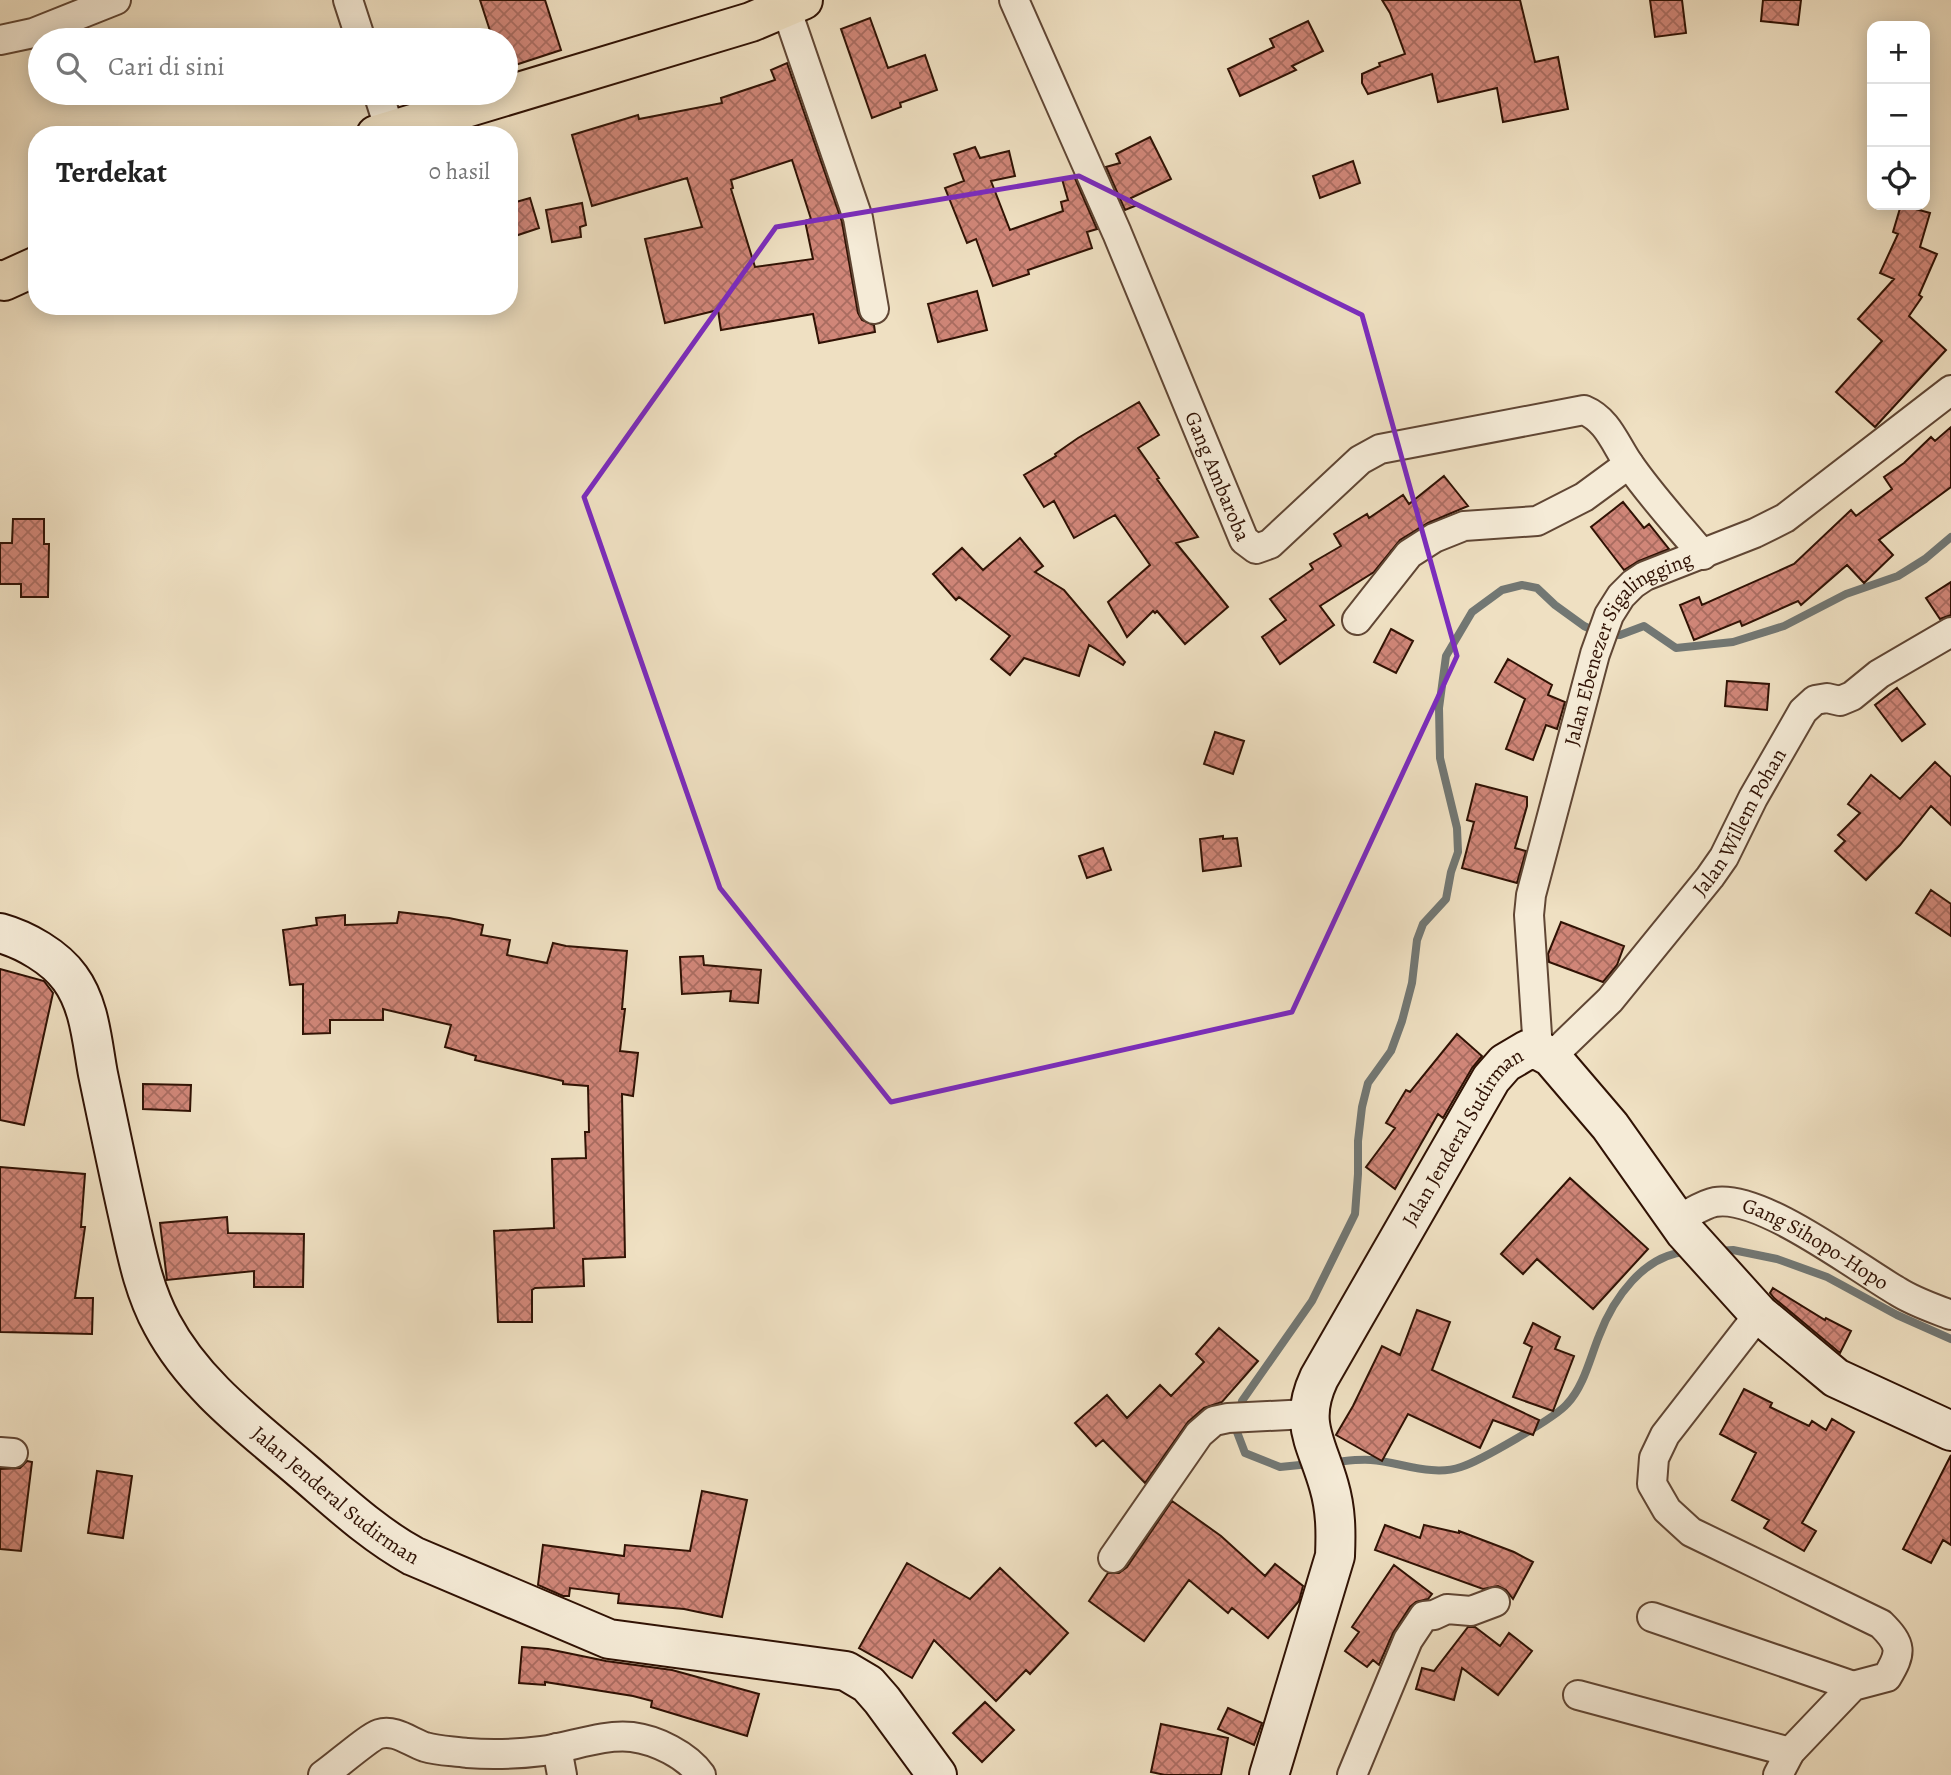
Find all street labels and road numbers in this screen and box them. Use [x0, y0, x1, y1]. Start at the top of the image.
street label: Gang Ambaroba [1178, 407, 1257, 546]
street label: Jalan Ebenezer Sigalingging [1557, 545, 1697, 749]
street label: Jalan Willem Pohan [1686, 743, 1793, 902]
street label: Jalan Jenderal Sudirman [1395, 1041, 1529, 1231]
street label: Gang Sihopo-Hopo [1739, 1191, 1894, 1297]
street label: Jalan Jenderal Sudirman [246, 1420, 424, 1571]

